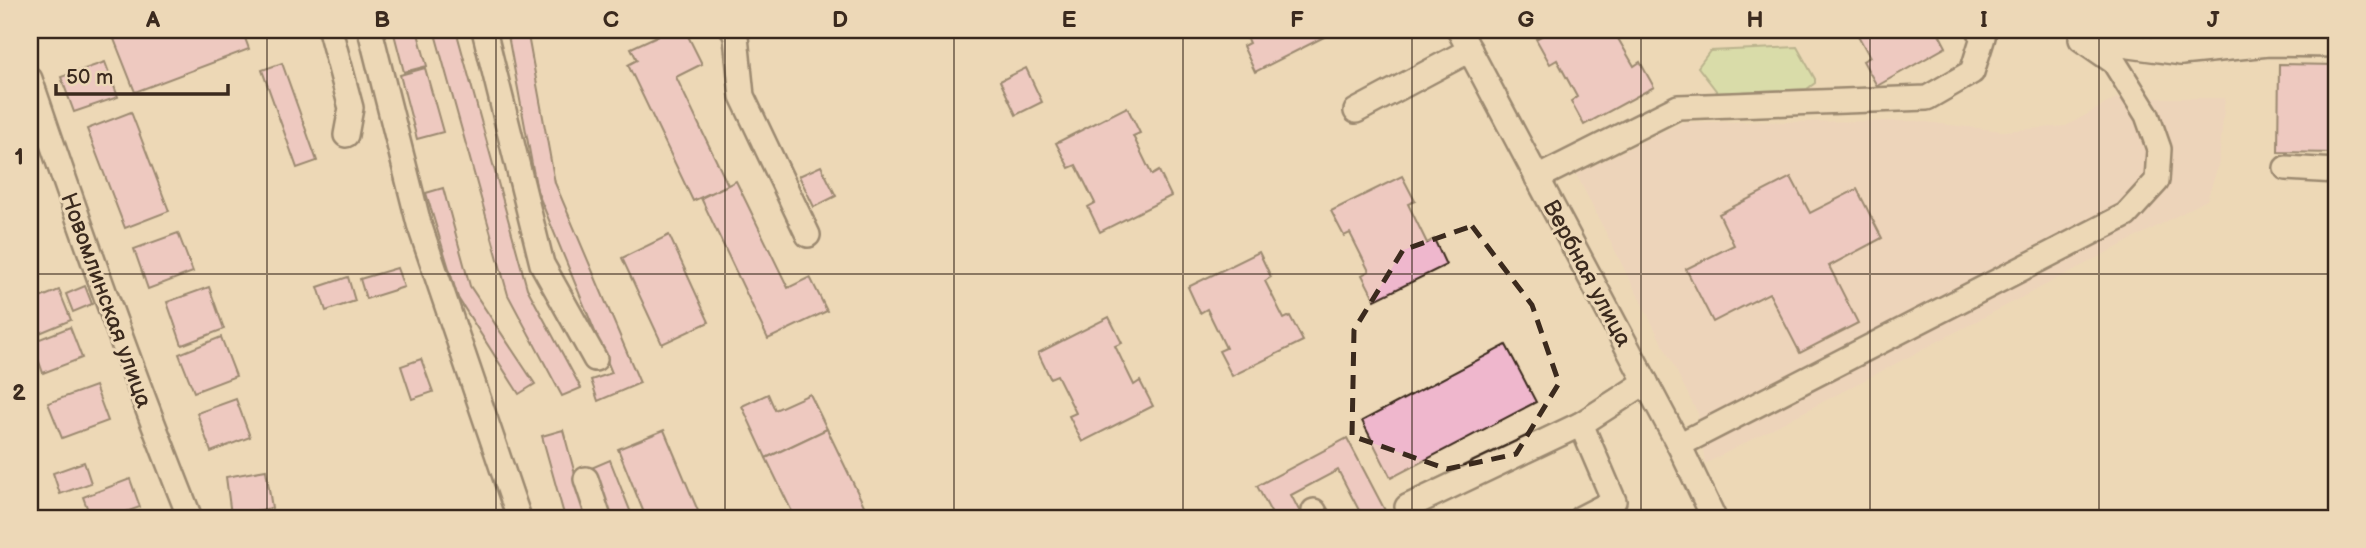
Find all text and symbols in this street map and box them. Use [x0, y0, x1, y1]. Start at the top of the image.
text: A [145, 6, 161, 34]
text: B [374, 6, 390, 34]
text: C [603, 6, 619, 34]
text: D [832, 6, 848, 34]
text: E [1062, 6, 1077, 34]
text: F [1290, 6, 1304, 34]
text: G [1518, 6, 1535, 34]
text: H [1746, 6, 1764, 34]
text: I [1980, 6, 1988, 34]
text: J [2207, 6, 2220, 34]
scale bar [56, 52, 228, 96]
text: 50 m [66, 65, 113, 90]
text: 1 [14, 143, 24, 171]
street label: Новомлинская улица [54, 189, 158, 412]
street label: Вербная улица [1537, 195, 1638, 352]
text: 2 [12, 379, 26, 407]

